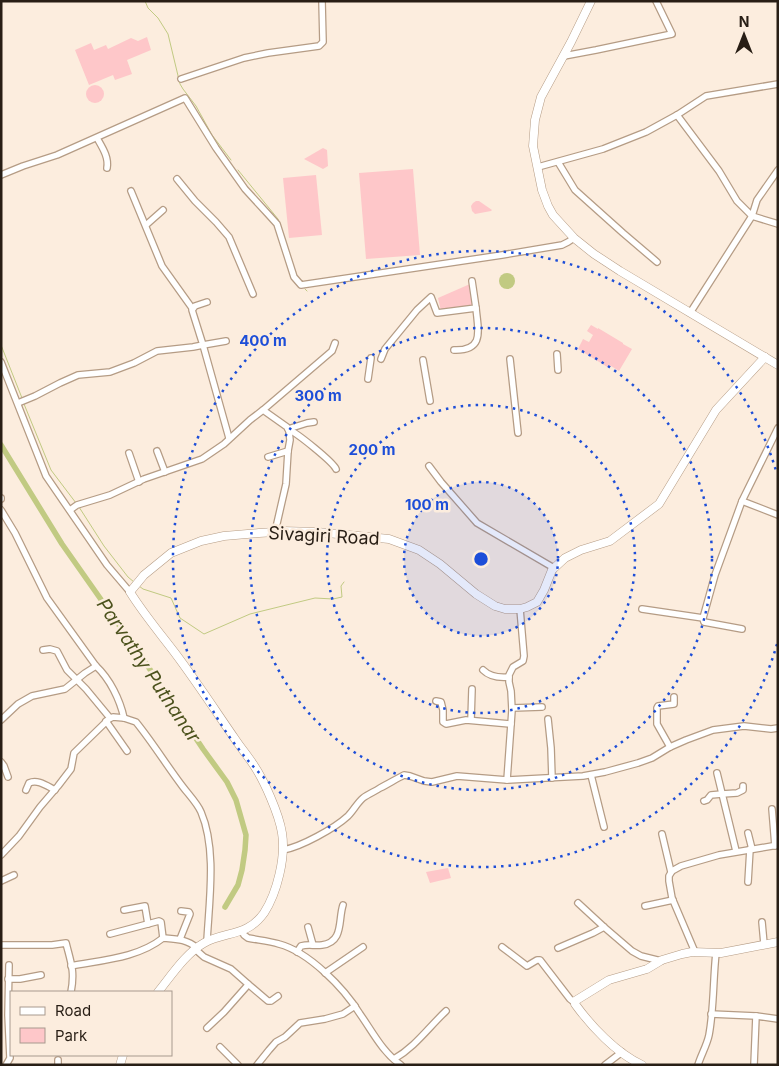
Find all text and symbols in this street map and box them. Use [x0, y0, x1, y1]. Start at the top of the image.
north arrow [719, 10, 769, 60]
text: N [739, 13, 749, 30]
text: 400 m [239, 331, 287, 350]
text: 300 m [294, 386, 342, 405]
text: 200 m [349, 440, 395, 459]
text: 100 m [405, 495, 449, 514]
street label: Sivagiri Road [268, 522, 380, 549]
centre of rings [472, 550, 490, 568]
water label: Parvathy Puthanar [92, 594, 206, 747]
legend [10, 991, 172, 1056]
text: Road [55, 1001, 91, 1020]
text: Park [55, 1026, 88, 1045]

